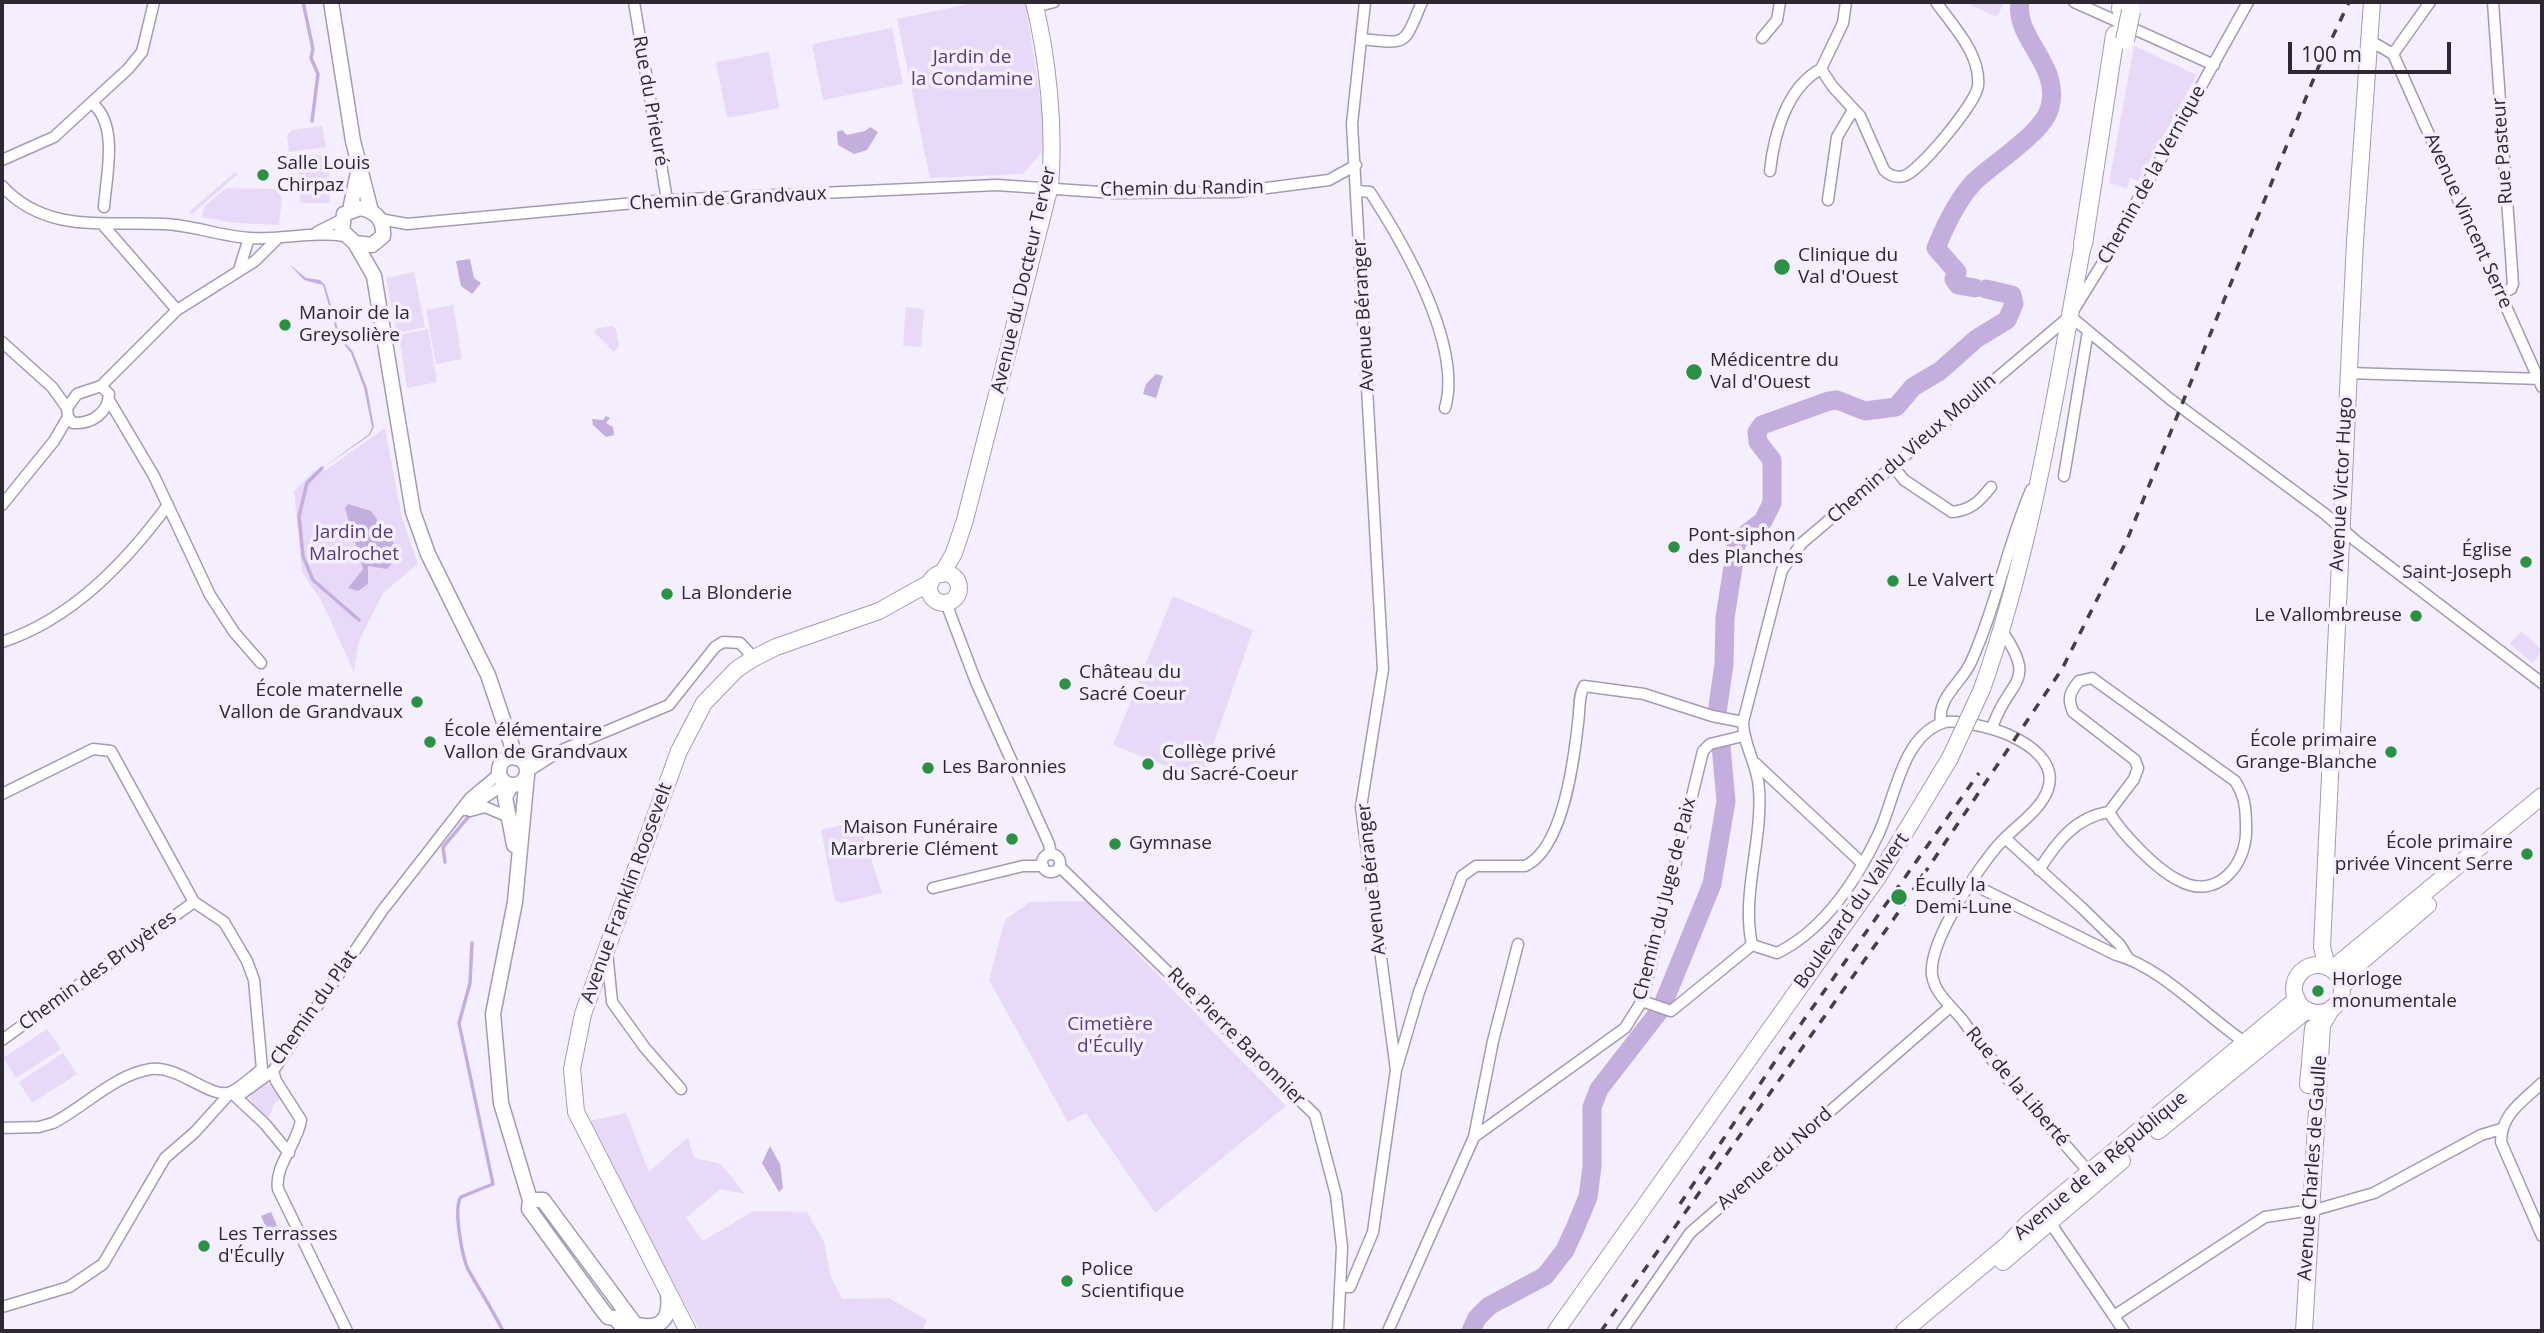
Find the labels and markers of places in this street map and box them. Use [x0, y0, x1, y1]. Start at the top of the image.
place label: Salle Louis Chirpaz [277, 153, 370, 197]
marker: Salle Louis Chirpaz [255, 167, 271, 183]
place label: Clinique du Val d'Ouest [1798, 245, 1898, 289]
marker: Clinique du Val d'Ouest [1772, 257, 1792, 277]
place label: Manoir de la Greysolière [299, 303, 410, 347]
marker: Manoir de la Greysolière [277, 317, 293, 333]
place label: Médicentre du Val d'Ouest [1710, 350, 1839, 394]
marker: Médicentre du Val d'Ouest [1684, 362, 1704, 382]
place label: Pont-siphon des Planches [1688, 525, 1803, 569]
marker: Pont-siphon des Planches [1666, 539, 1682, 555]
place label: Église Saint-Joseph [2402, 540, 2512, 584]
marker: Église Saint-Joseph [2518, 554, 2534, 570]
place label: Le Valvert [1907, 570, 1994, 592]
marker: Le Valvert [1885, 573, 1901, 589]
place label: La Blonderie [681, 583, 792, 605]
marker: La Blonderie [659, 586, 675, 602]
place label: Le Vallombreuse [2255, 605, 2402, 627]
marker: Le Vallombreuse [2408, 608, 2424, 624]
place label: Château du Sacré Coeur [1079, 662, 1186, 706]
marker: Château du Sacré Coeur [1057, 676, 1073, 692]
place label: École maternelle Vallon de Grandvaux [219, 680, 403, 724]
marker: École maternelle Vallon de Grandvaux [409, 694, 425, 710]
place label: École élémentaire Vallon de Grandvaux [444, 720, 628, 764]
place label: École primaire Grange-Blanche [2235, 730, 2377, 774]
marker: École élémentaire Vallon de Grandvaux [422, 734, 438, 750]
place label: Collège privé du Sacré-Coeur [1162, 742, 1298, 786]
marker: École primaire Grange-Blanche [2383, 744, 2399, 760]
marker: Collège privé du Sacré-Coeur [1140, 756, 1156, 772]
place label: Les Baronnies [942, 757, 1066, 779]
marker: Les Baronnies [920, 760, 936, 776]
place label: Maison Funéraire Marbrerie Clément [830, 817, 998, 861]
marker: Maison Funéraire Marbrerie Clément [1004, 831, 1020, 847]
place label: École primaire privée Vincent Serre [2335, 832, 2513, 876]
place label: Gymnase [1129, 833, 1212, 855]
marker: Gymnase [1107, 836, 1123, 852]
marker: École primaire privée Vincent Serre [2519, 846, 2535, 862]
place label: Écully la Demi-Lune [1915, 875, 2012, 919]
marker: Écully la Demi-Lune [1889, 887, 1909, 907]
place label: Horloge monumentale [2332, 969, 2457, 1013]
marker: Horloge monumentale [2310, 983, 2326, 999]
place label: Les Terrasses d'Écully [218, 1224, 338, 1268]
marker: Les Terrasses d'Écully [196, 1238, 212, 1254]
place label: Police Scientifique [1081, 1259, 1184, 1303]
marker: Police Scientifique [1059, 1273, 1075, 1289]

